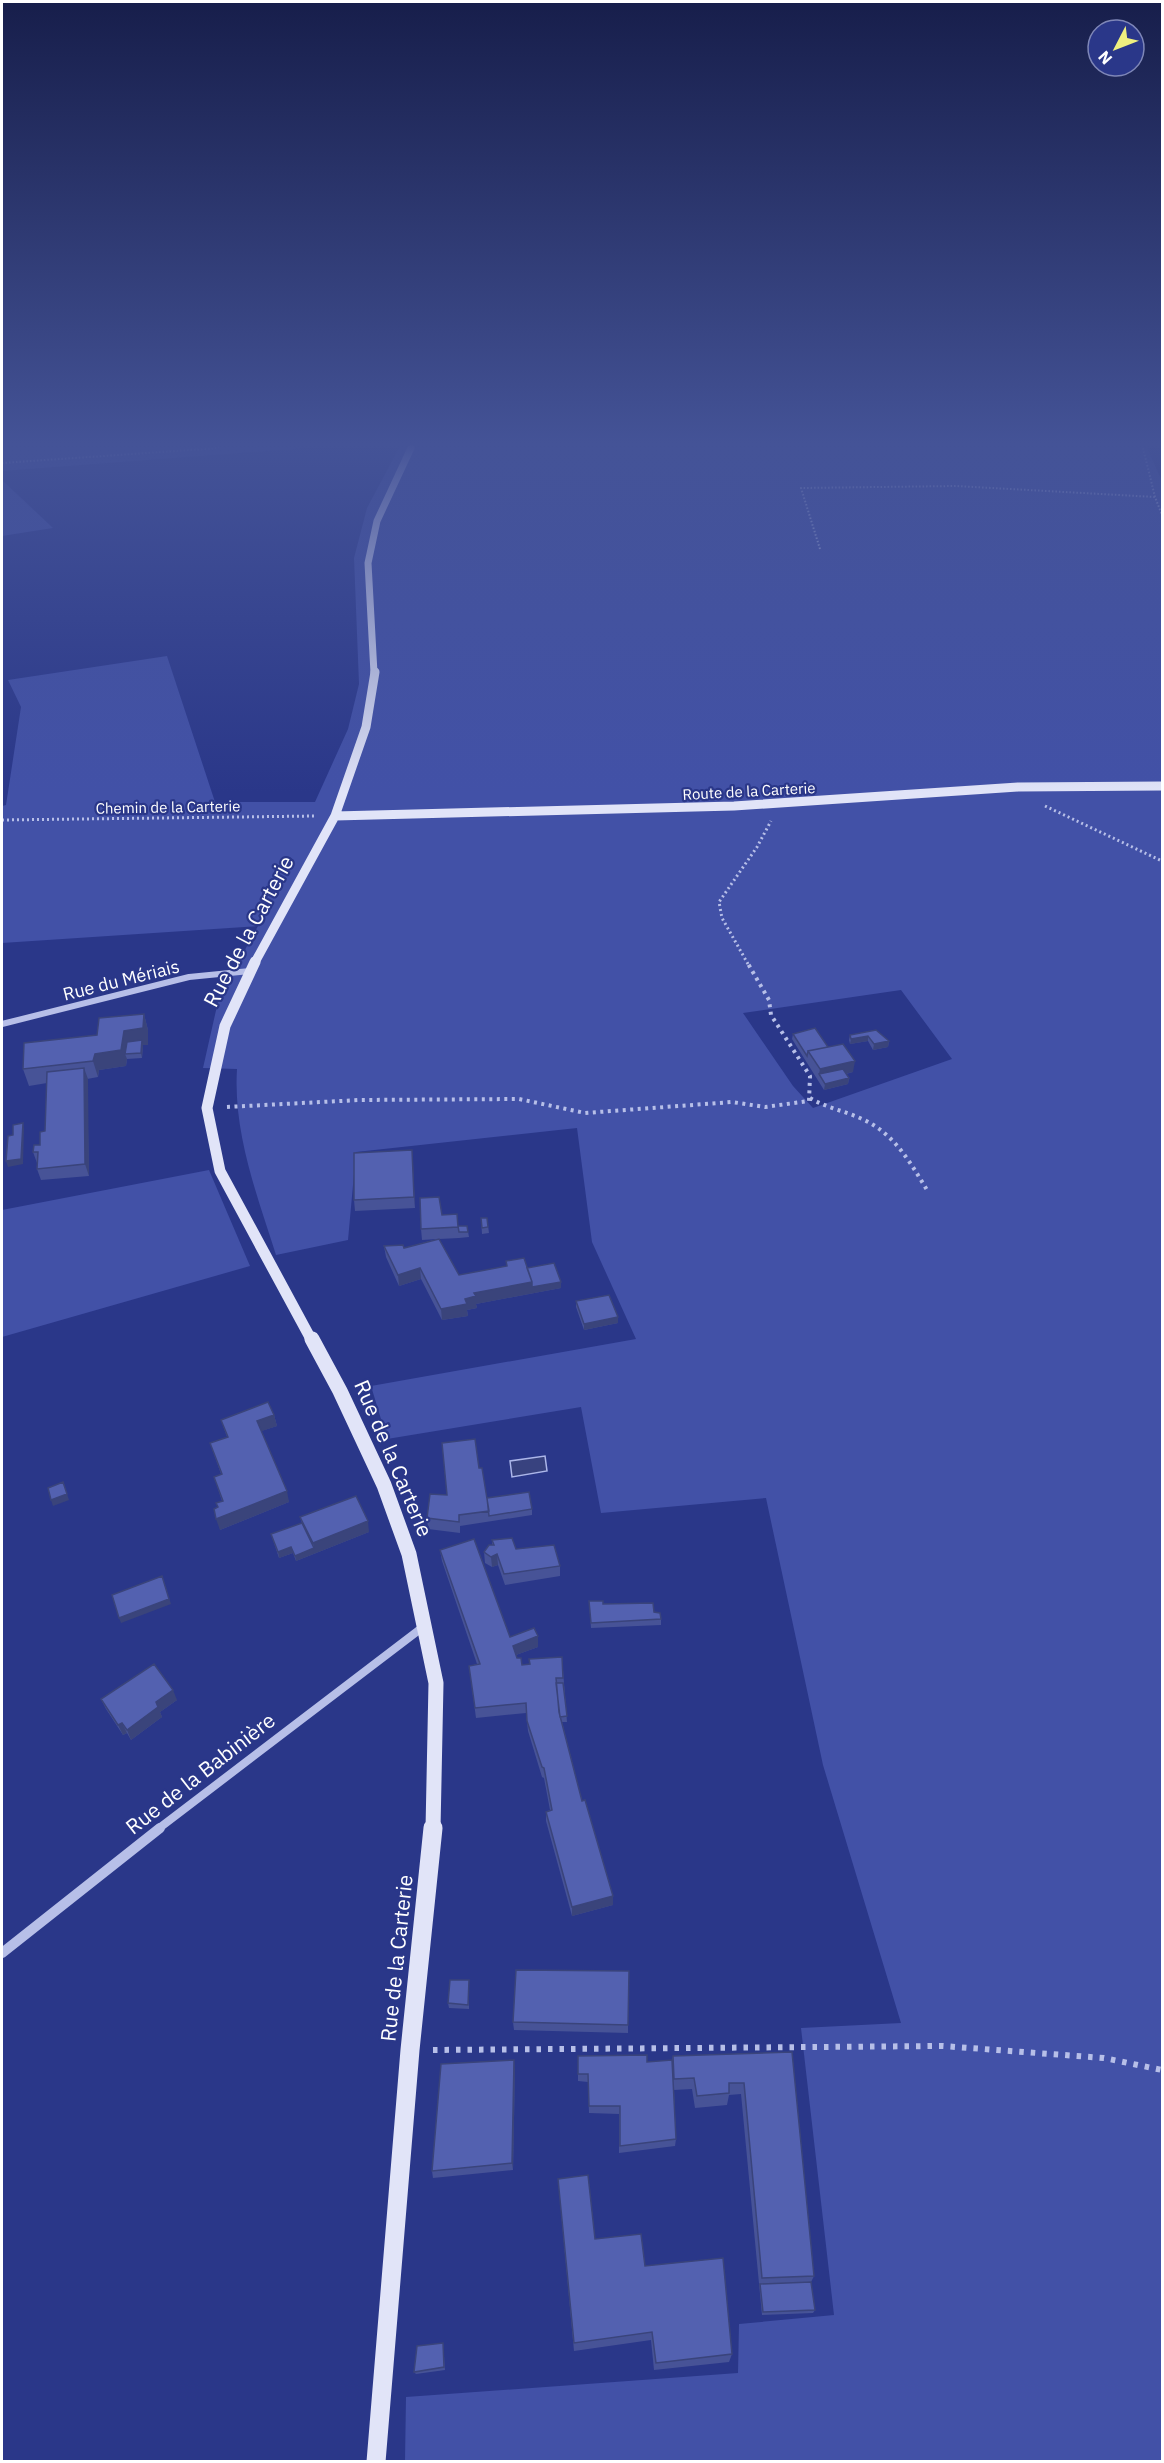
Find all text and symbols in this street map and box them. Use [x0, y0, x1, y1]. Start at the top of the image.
north arrow [1086, 18, 1146, 78]
text: N [1094, 47, 1116, 69]
street label: Route de la Carterie [682, 778, 816, 804]
street label: Chemin de la Carterie [95, 796, 241, 818]
street label: Rue de la Carterie [196, 850, 300, 1012]
street label: Rue du Mériais [60, 954, 182, 1006]
street label: Rue de la Carterie [348, 1375, 440, 1541]
street label: Rue de la Babinière [119, 1706, 281, 1840]
street label: Rue de la Carterie [373, 1873, 419, 2043]

